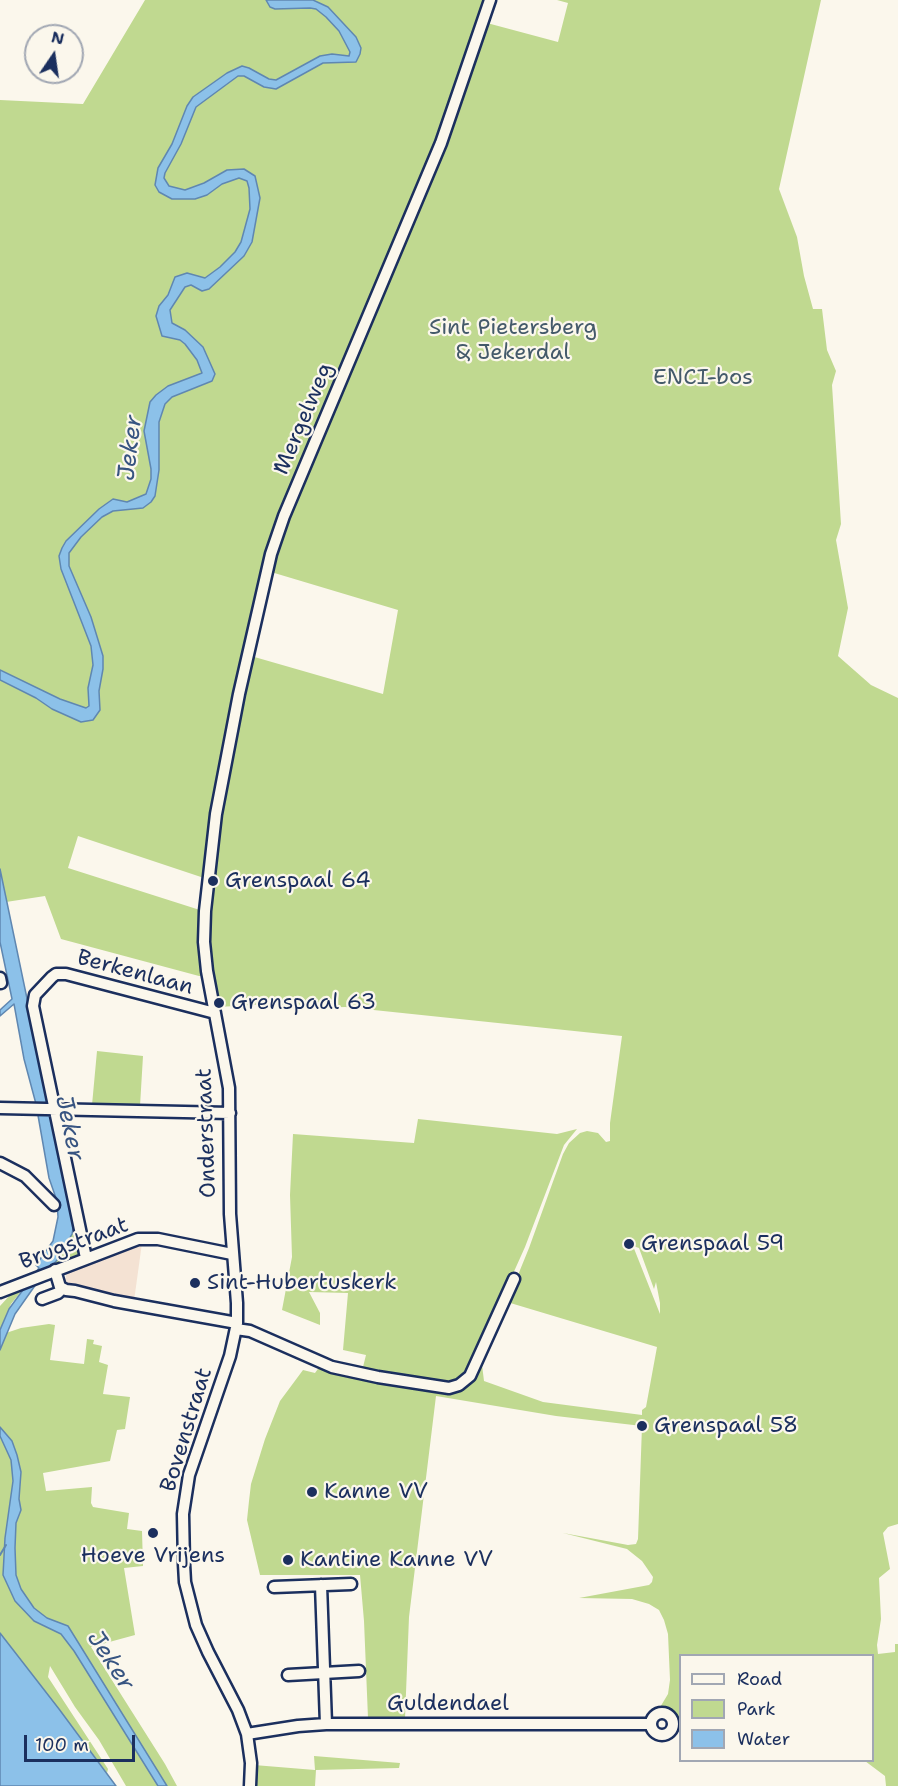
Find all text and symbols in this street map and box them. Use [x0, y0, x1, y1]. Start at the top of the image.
north arrow [24, 24, 84, 84]
text: N [49, 26, 66, 50]
park label: Sint Pietersberg & Jekerdal [429, 315, 597, 366]
street label: Mergelweg [269, 359, 339, 479]
park label: ENCI-bos [653, 365, 753, 391]
water label: Jeker [113, 413, 149, 483]
place label: Grenspaal 64 [225, 868, 371, 894]
marker: Grenspaal 64 [206, 874, 220, 888]
street label: Berkenlaan [74, 945, 196, 1001]
place label: Grenspaal 63 [231, 990, 376, 1016]
marker: Grenspaal 63 [212, 996, 226, 1010]
street label: Onderstraat [192, 1068, 222, 1198]
water label: Jeker [48, 1093, 90, 1163]
street label: Brugstraat [16, 1212, 132, 1276]
place label: Grenspaal 59 [641, 1231, 785, 1257]
marker: Grenspaal 59 [622, 1237, 636, 1251]
place label: Sint-Hubertuskerk [207, 1270, 397, 1296]
marker: Sint-Hubertuskerk [188, 1276, 202, 1290]
street label: Bovenstraat [156, 1365, 218, 1495]
place label: Grenspaal 58 [654, 1413, 798, 1439]
marker: Grenspaal 58 [635, 1419, 649, 1433]
place label: Kanne VV [324, 1479, 428, 1505]
marker: Kanne VV [305, 1485, 319, 1499]
marker: Hoeve Vrijens [146, 1526, 160, 1540]
place label: Hoeve Vrijens [81, 1543, 225, 1569]
place label: Kantine Kanne VV [300, 1547, 493, 1573]
marker: Kantine Kanne VV [281, 1553, 295, 1567]
water label: Jeker [80, 1625, 140, 1697]
legend [679, 1654, 874, 1762]
text: Road [737, 1667, 782, 1691]
street label: Guldendael [387, 1691, 509, 1717]
text: Park [737, 1697, 776, 1721]
scale bar [27, 1723, 138, 1761]
text: Water [737, 1727, 790, 1751]
text: 100 m [35, 1733, 89, 1757]

